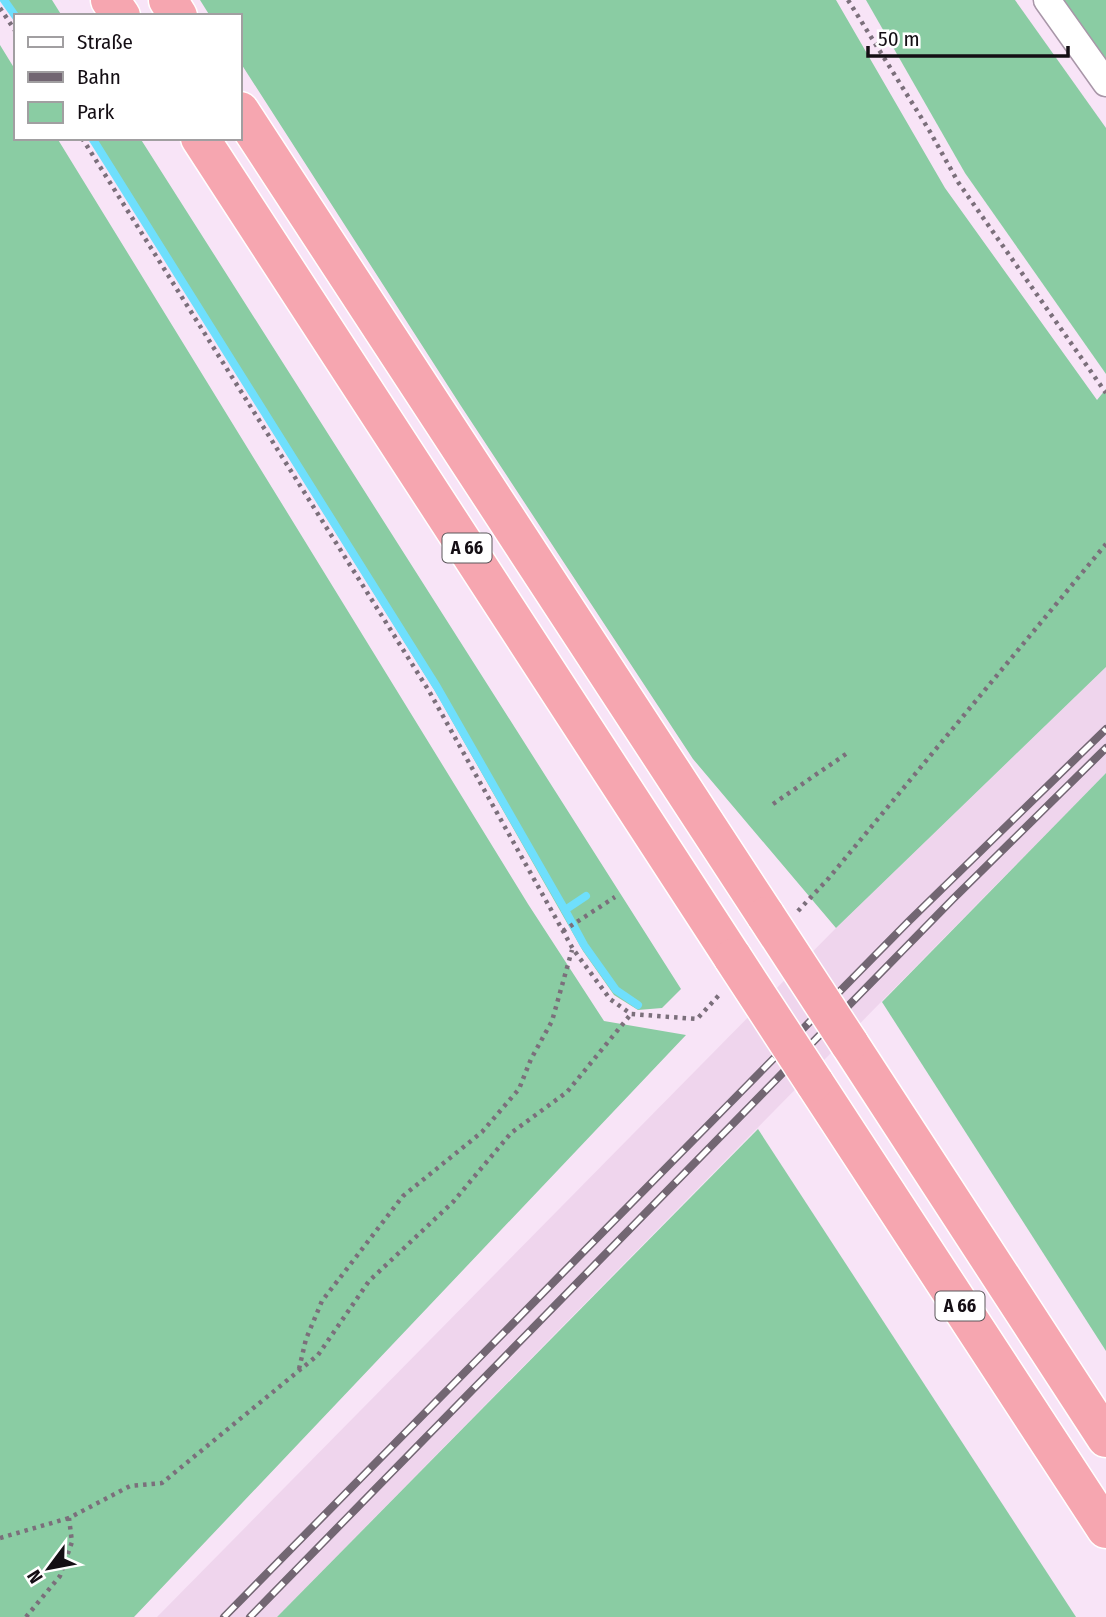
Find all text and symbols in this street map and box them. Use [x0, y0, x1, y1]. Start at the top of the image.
legend [14, 14, 242, 140]
scale bar [868, 14, 1068, 58]
text: 50 m [878, 26, 920, 52]
text: Straße [77, 29, 133, 55]
text: Bahn [77, 64, 121, 90]
text: Park [77, 99, 115, 125]
road number: A 66 [442, 534, 491, 562]
road number: A 66 [936, 1292, 984, 1321]
north arrow [14, 1533, 84, 1603]
text: N [22, 1566, 48, 1588]

